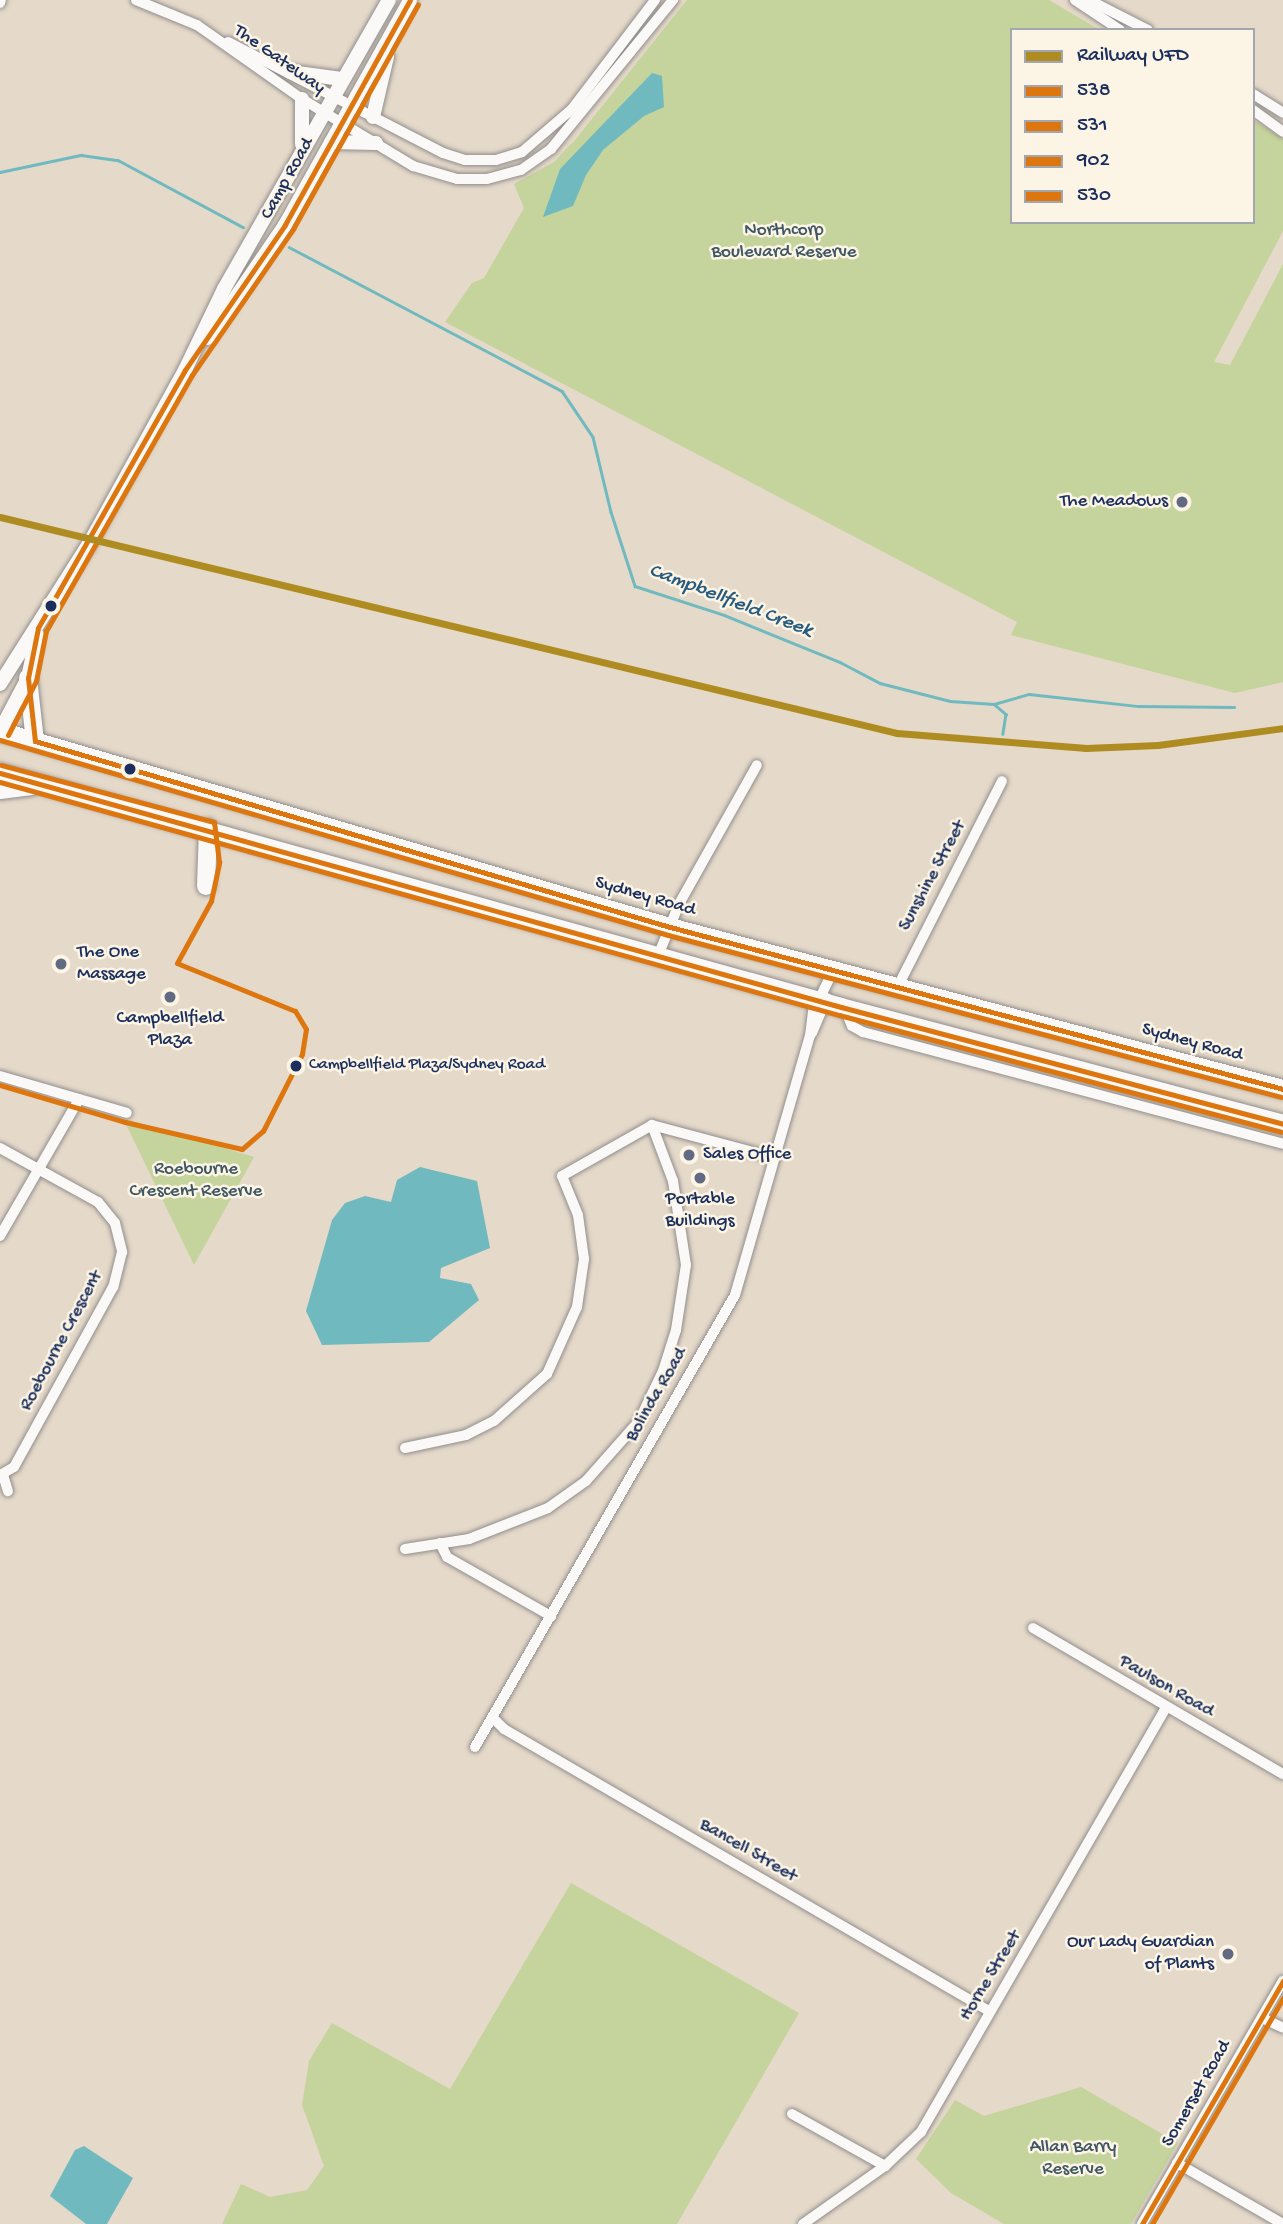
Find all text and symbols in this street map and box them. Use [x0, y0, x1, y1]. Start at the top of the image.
street label: The Gateway [229, 20, 329, 100]
legend [1010, 28, 1255, 224]
text: Railway UFD [1077, 44, 1189, 69]
text: 538 [1077, 79, 1110, 104]
text: 531 [1077, 114, 1107, 139]
street label: Camp Road [256, 134, 320, 224]
text: 902 [1077, 149, 1110, 174]
text: 530 [1077, 184, 1111, 209]
park label: Northcorp Boulevard Reserve [711, 220, 857, 264]
place label: The Meadows [1060, 491, 1168, 513]
marker: The Meadows [1174, 494, 1190, 510]
water label: Campbellfield Creek [645, 559, 815, 645]
unlabelled marker [44, 599, 58, 613]
unlabelled marker [123, 762, 137, 776]
street label: Sunshine Street [894, 817, 972, 935]
street label: Sydney Road [592, 872, 698, 922]
place label: The One Massage [77, 942, 146, 986]
marker: The One Massage [51, 954, 71, 974]
marker: Campbellfield Plaza [162, 989, 178, 1005]
place label: Campbellfield Plaza [117, 1008, 223, 1052]
street label: Sydney Road [1139, 1019, 1245, 1067]
place label: Campbellfield Plaza/Sydney Road [309, 1056, 545, 1076]
marker: Campbellfield Plaza/Sydney Road [289, 1059, 303, 1073]
place label: Sales Office [703, 1144, 791, 1166]
marker: Sales Office [681, 1147, 697, 1163]
park label: Roebourne Crescent Reserve [130, 1159, 262, 1203]
marker: Portable Buildings [692, 1170, 708, 1186]
place label: Portable Buildings [665, 1189, 735, 1233]
street label: Roebourne Crescent [15, 1267, 109, 1415]
street label: Bolinda Road [621, 1344, 693, 1446]
street label: Paulson Road [1114, 1651, 1218, 1723]
street label: Bancell Street [695, 1814, 801, 1888]
street label: Horne Street [955, 1927, 1027, 2025]
place label: Our Lady Guardian of Plants [1067, 1932, 1214, 1976]
marker: Our Lady Guardian of Plants [1220, 1946, 1236, 1962]
street label: Somerset Road [1157, 2037, 1237, 2151]
park label: Allan Barry Reserve [1030, 2137, 1116, 2181]

